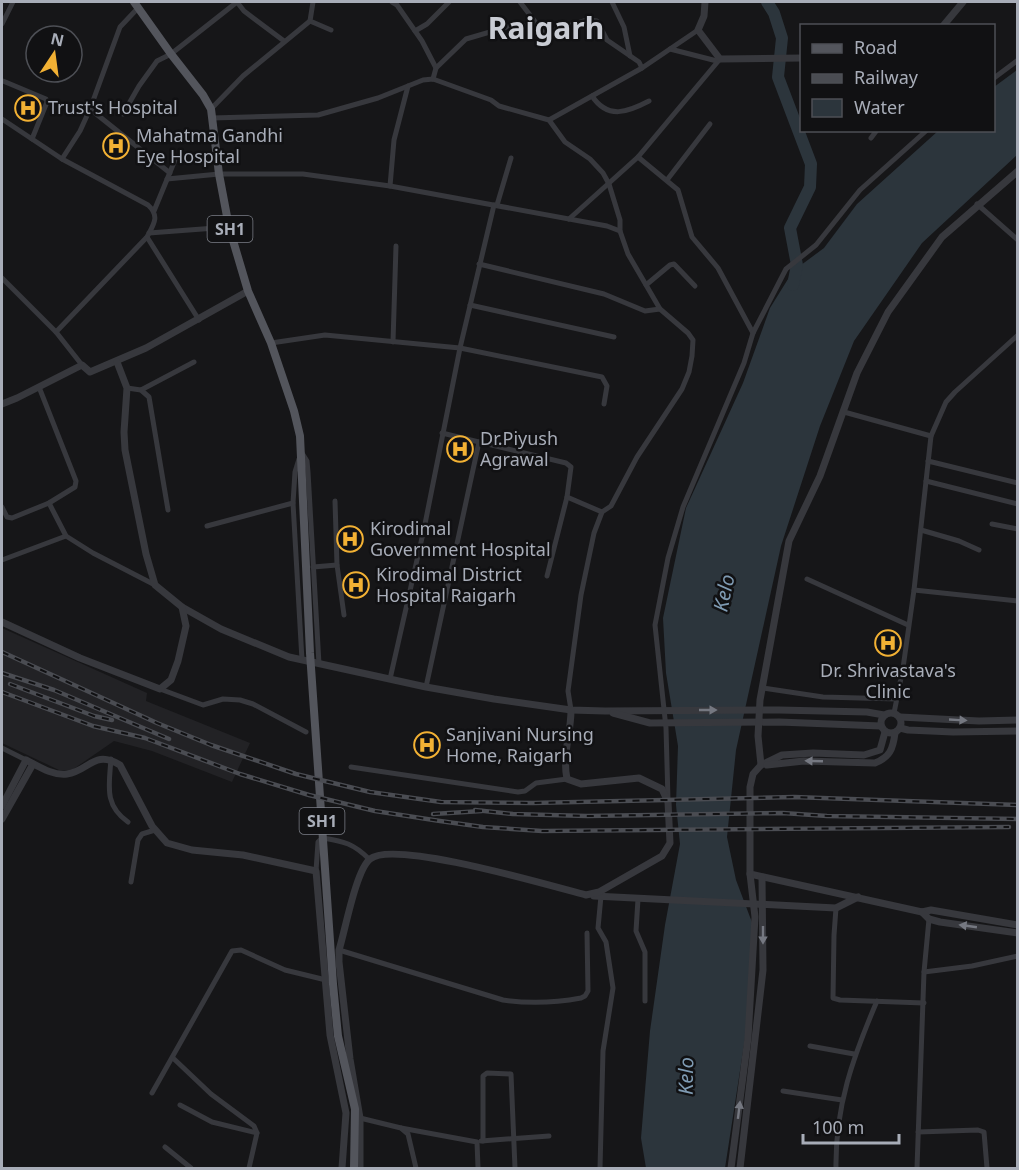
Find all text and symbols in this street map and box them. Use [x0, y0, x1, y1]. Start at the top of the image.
district label: Raigarh [488, 7, 604, 48]
north arrow [24, 24, 84, 84]
legend [800, 24, 995, 132]
text: N [49, 27, 66, 52]
text: Road [854, 35, 897, 59]
text: Railway [854, 65, 919, 89]
hospital icon: Trust's Hospital [13, 93, 43, 123]
place label: Trust's Hospital [48, 95, 178, 119]
text: Water [854, 95, 905, 119]
place label: Mahatma Gandhi Eye Hospital [136, 123, 283, 168]
hospital icon: Mahatma Gandhi Eye Hospital [101, 131, 131, 161]
road number: SH1 [208, 216, 252, 242]
place label: Dr.Piyush Agrawal [480, 426, 558, 471]
hospital icon: Dr.Piyush Agrawal [445, 434, 475, 464]
place label: Kirodimal Government Hospital [370, 516, 551, 561]
hospital icon: Kirodimal Government Hospital [335, 524, 365, 554]
place label: Kirodimal District Hospital Raigarh [376, 562, 522, 607]
hospital icon: Kirodimal District Hospital Raigarh [341, 570, 371, 600]
water label: Kelo [706, 572, 741, 614]
hospital icon: Dr. Shrivastava's Clinic [873, 628, 903, 658]
place label: Dr. Shrivastava's Clinic [820, 658, 956, 703]
one-way arrow [698, 705, 717, 715]
one-way arrow [949, 715, 968, 724]
place label: Sanjivani Nursing Home, Raigarh [446, 722, 594, 767]
hospital icon: Sanjivani Nursing Home, Raigarh [412, 730, 442, 760]
one-way arrow [804, 757, 823, 766]
road number: SH1 [300, 808, 344, 834]
one-way arrow [959, 922, 978, 931]
one-way arrow [758, 926, 768, 945]
water label: Kelo [672, 1057, 699, 1095]
one-way arrow [734, 1101, 743, 1120]
scale bar [803, 1107, 899, 1145]
text: 100 m [812, 1115, 864, 1139]

